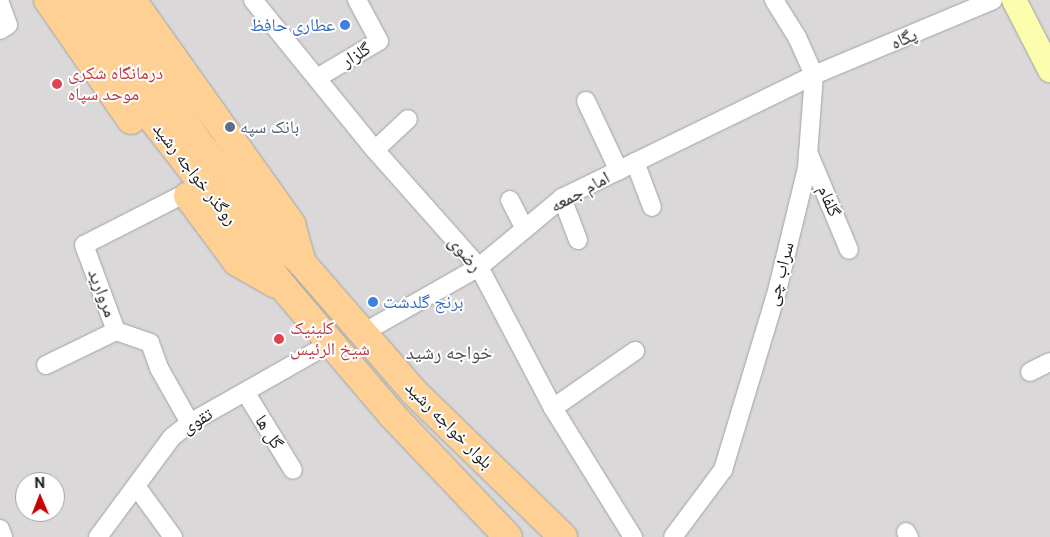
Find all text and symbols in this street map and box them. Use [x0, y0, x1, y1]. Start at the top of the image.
place label: عطاری حافظ [250, 14, 335, 36]
marker: عطاری حافظ [339, 19, 351, 31]
street label: پگاه [888, 24, 920, 54]
street label: گلزار [337, 38, 375, 72]
place label: درمانگاه شکری موحد سپاه [68, 63, 163, 106]
marker: درمانگاه شکری موحد سپاه [50, 77, 64, 91]
place label: بانک سپه [240, 116, 299, 138]
street label: روگذر خواجه رشید [148, 118, 242, 230]
marker: بانک سپه [224, 121, 236, 133]
street label: امام جمعه [546, 167, 614, 217]
street label: گلفام [813, 182, 845, 220]
street label: رضوی [444, 231, 486, 277]
street label: سراب چی [761, 240, 799, 308]
street label: مروارید [83, 266, 121, 320]
place label: برنج گلدشت [383, 291, 463, 313]
marker: برنج گلدشت [367, 296, 379, 308]
place label: کلینیک شیخ الرئیس [290, 318, 370, 360]
marker: کلینیک شیخ الرئیس [272, 332, 286, 346]
district label: خواجه رشید [406, 342, 492, 364]
street label: بلوار خواجه رشید [401, 377, 497, 473]
street label: تقوی [177, 403, 217, 439]
street label: گل ها [250, 411, 288, 453]
north arrow [15, 472, 65, 522]
text: N [34, 475, 45, 491]

